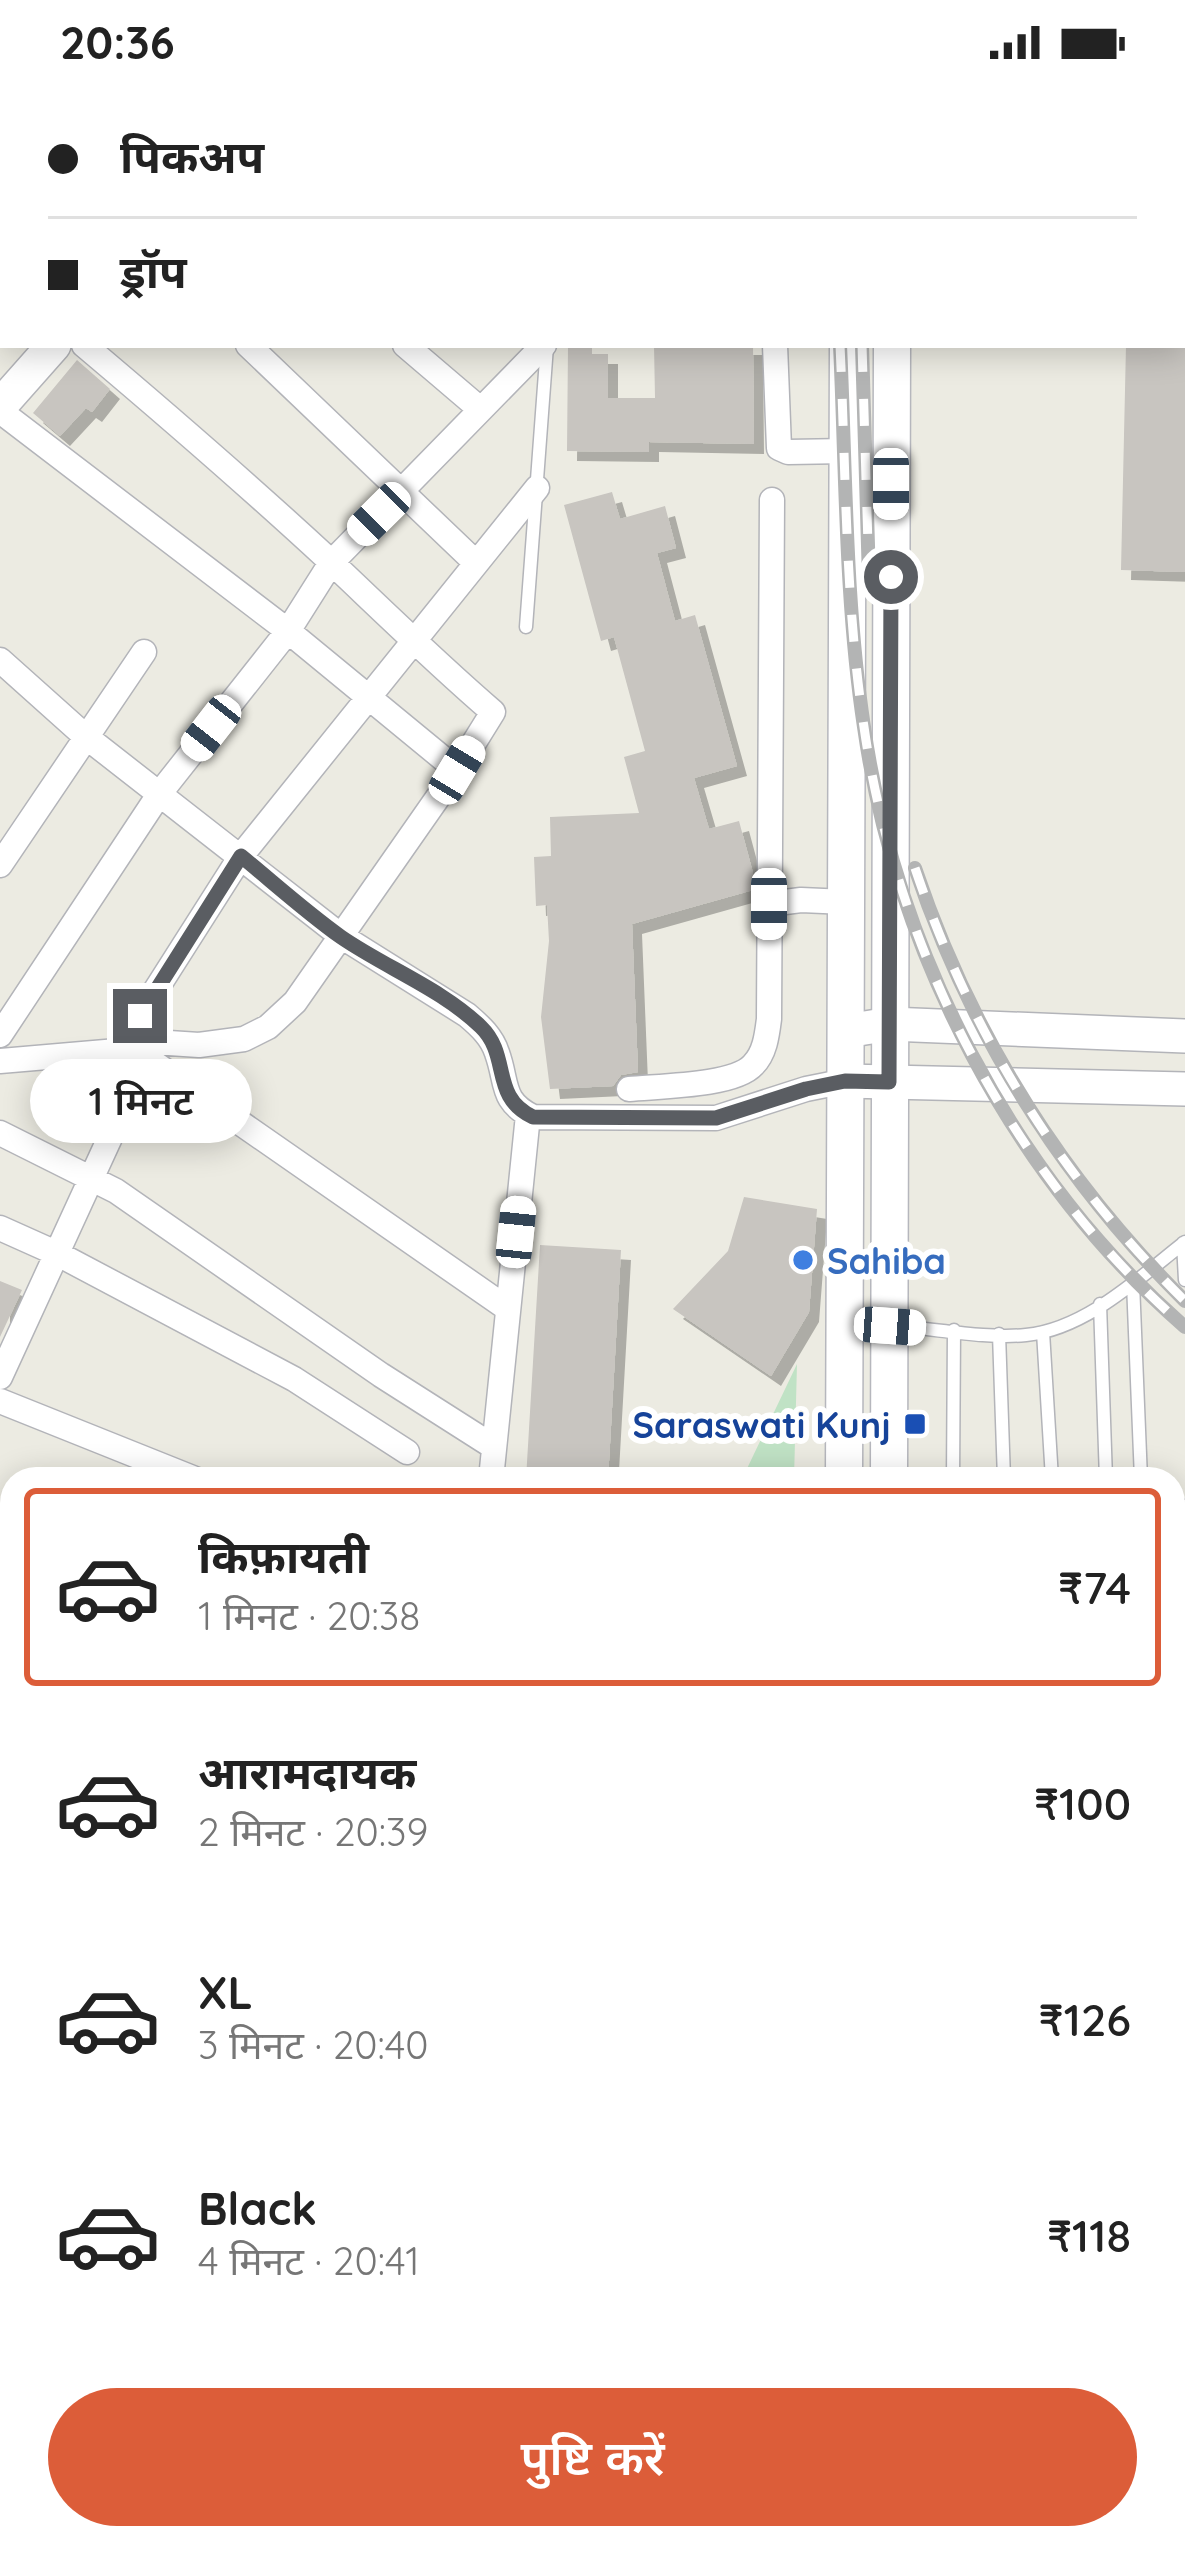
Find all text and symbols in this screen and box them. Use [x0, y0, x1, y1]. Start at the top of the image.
text: 20:36 [60, 14, 175, 70]
text: पिकअप [120, 128, 264, 184]
text: ड्रॉप [120, 243, 187, 299]
car [873, 448, 909, 520]
car [341, 476, 417, 552]
route start [864, 550, 918, 604]
car [175, 689, 247, 767]
car [423, 730, 491, 810]
car [751, 868, 787, 940]
route end [113, 989, 167, 1043]
callout: 1 मिनट [29, 1058, 251, 1142]
text: 1 मिनट [89, 1076, 193, 1125]
car [494, 1194, 538, 1270]
place label: Sahiba [827, 1238, 946, 1283]
marker: Sahiba [790, 1247, 816, 1273]
car [853, 1306, 927, 1346]
place label: Saraswati Kunj [632, 1402, 891, 1447]
marker: Saraswati Kunj [902, 1411, 928, 1437]
text: किफ़ायती [198, 1528, 369, 1584]
icon: car [54, 1533, 162, 1641]
text: ₹74 [1058, 1559, 1131, 1615]
text: 1 मिनट · 20:38 [198, 1591, 420, 1640]
text: आरामदायक [198, 1744, 416, 1800]
icon: car [54, 1749, 162, 1857]
text: ₹100 [1034, 1775, 1131, 1831]
text: 2 मिनट · 20:39 [198, 1807, 428, 1856]
text: XL [198, 1964, 253, 2020]
icon: car [54, 1965, 162, 2073]
text: ₹126 [1039, 1991, 1131, 2047]
text: 3 मिनट · 20:40 [198, 2020, 429, 2069]
text: Black [198, 2180, 317, 2236]
icon: car [54, 2181, 162, 2289]
text: ₹118 [1047, 2207, 1131, 2263]
text: 4 मिनट · 20:41 [198, 2236, 420, 2285]
button: पुष्टि करें [48, 2388, 1137, 2526]

